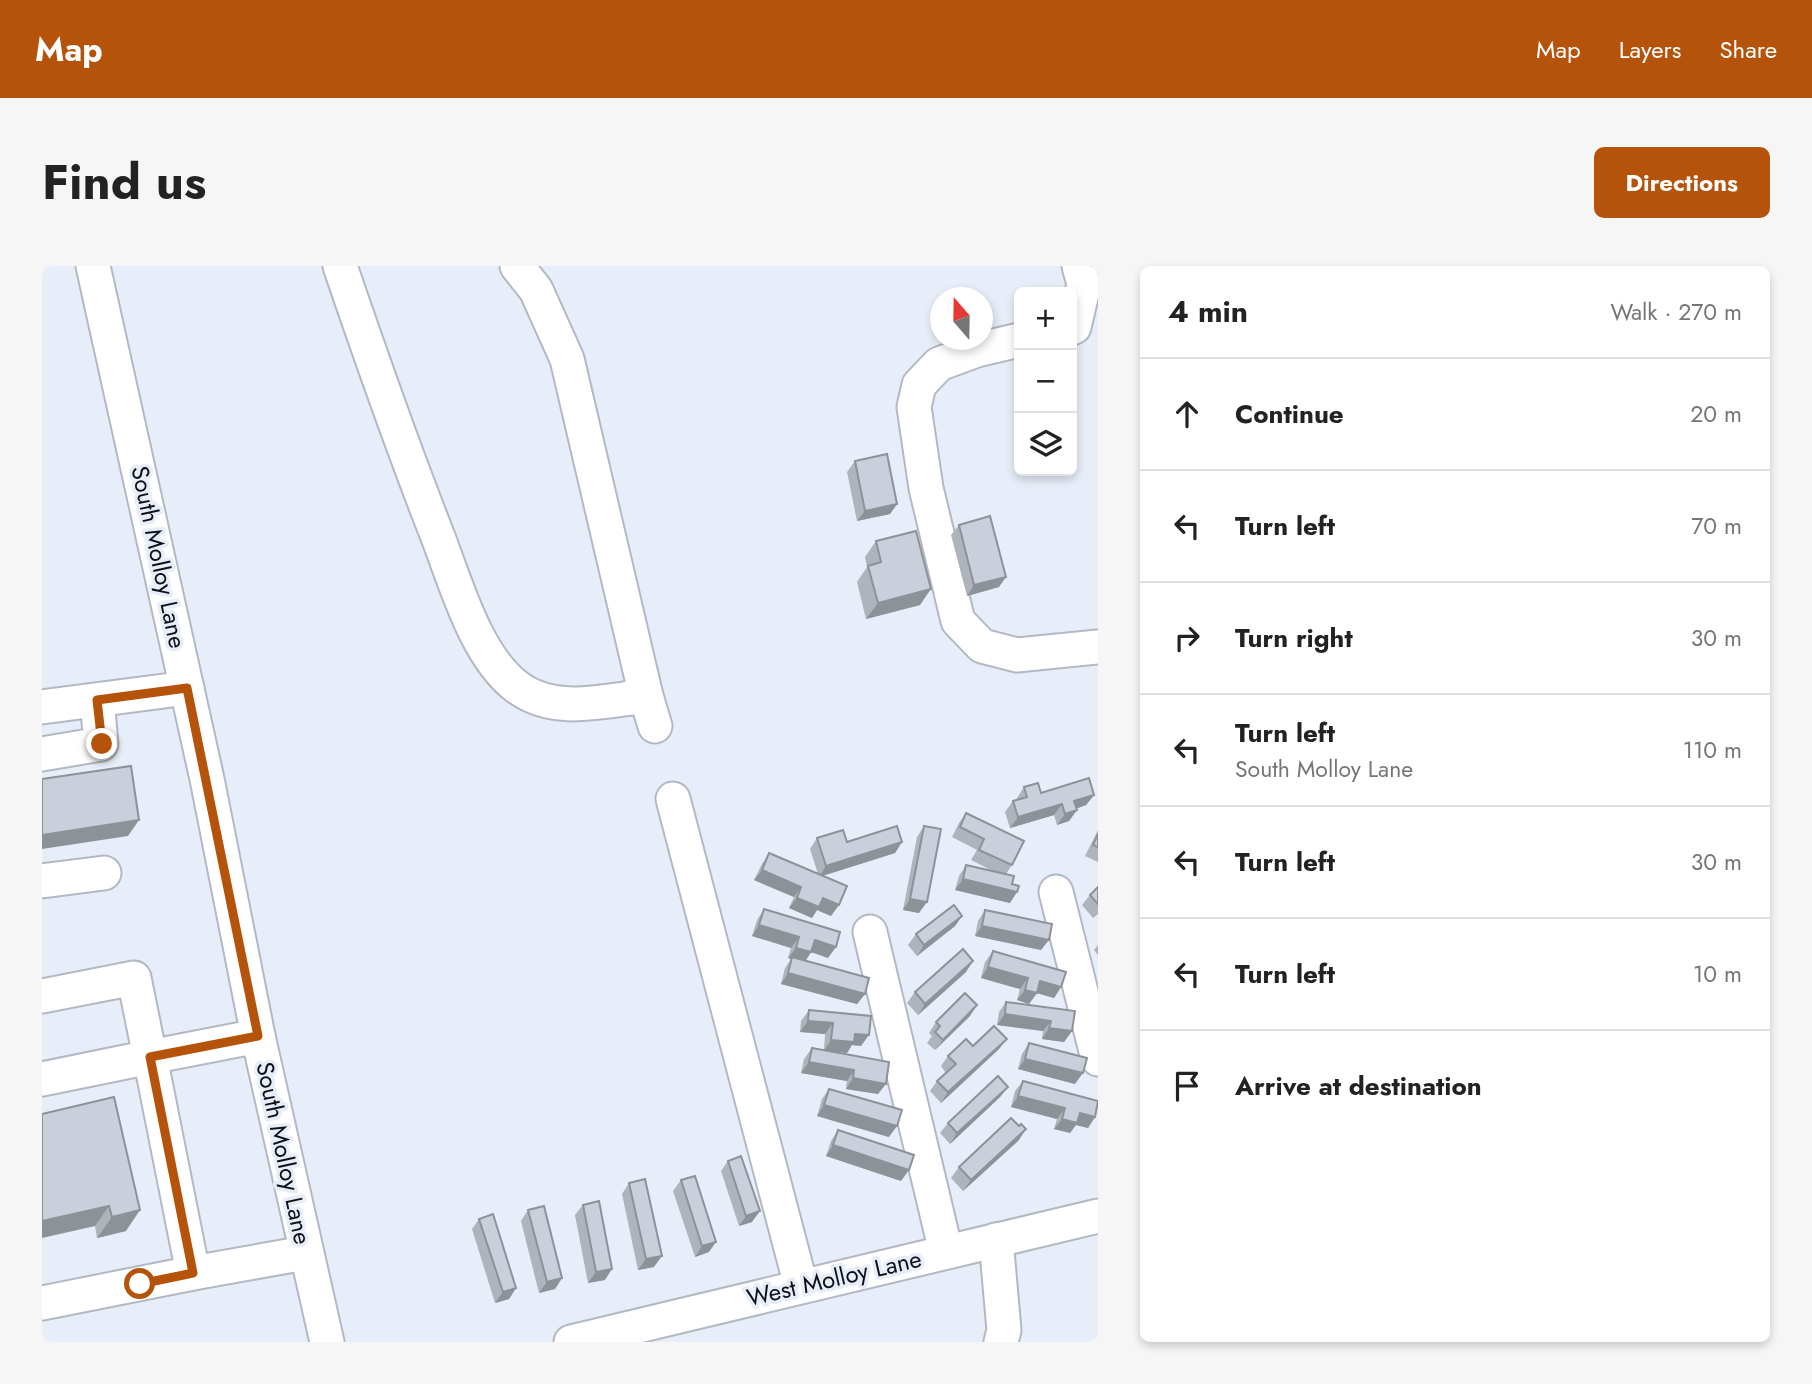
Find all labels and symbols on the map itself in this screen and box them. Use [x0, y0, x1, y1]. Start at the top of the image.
north arrow [930, 287, 993, 350]
street label: South Molloy Lane [123, 462, 195, 652]
route end [86, 728, 117, 759]
street label: South Molloy Lane [248, 1058, 320, 1248]
street label: West Molloy Lane [743, 1241, 925, 1315]
route start [124, 1268, 155, 1299]

